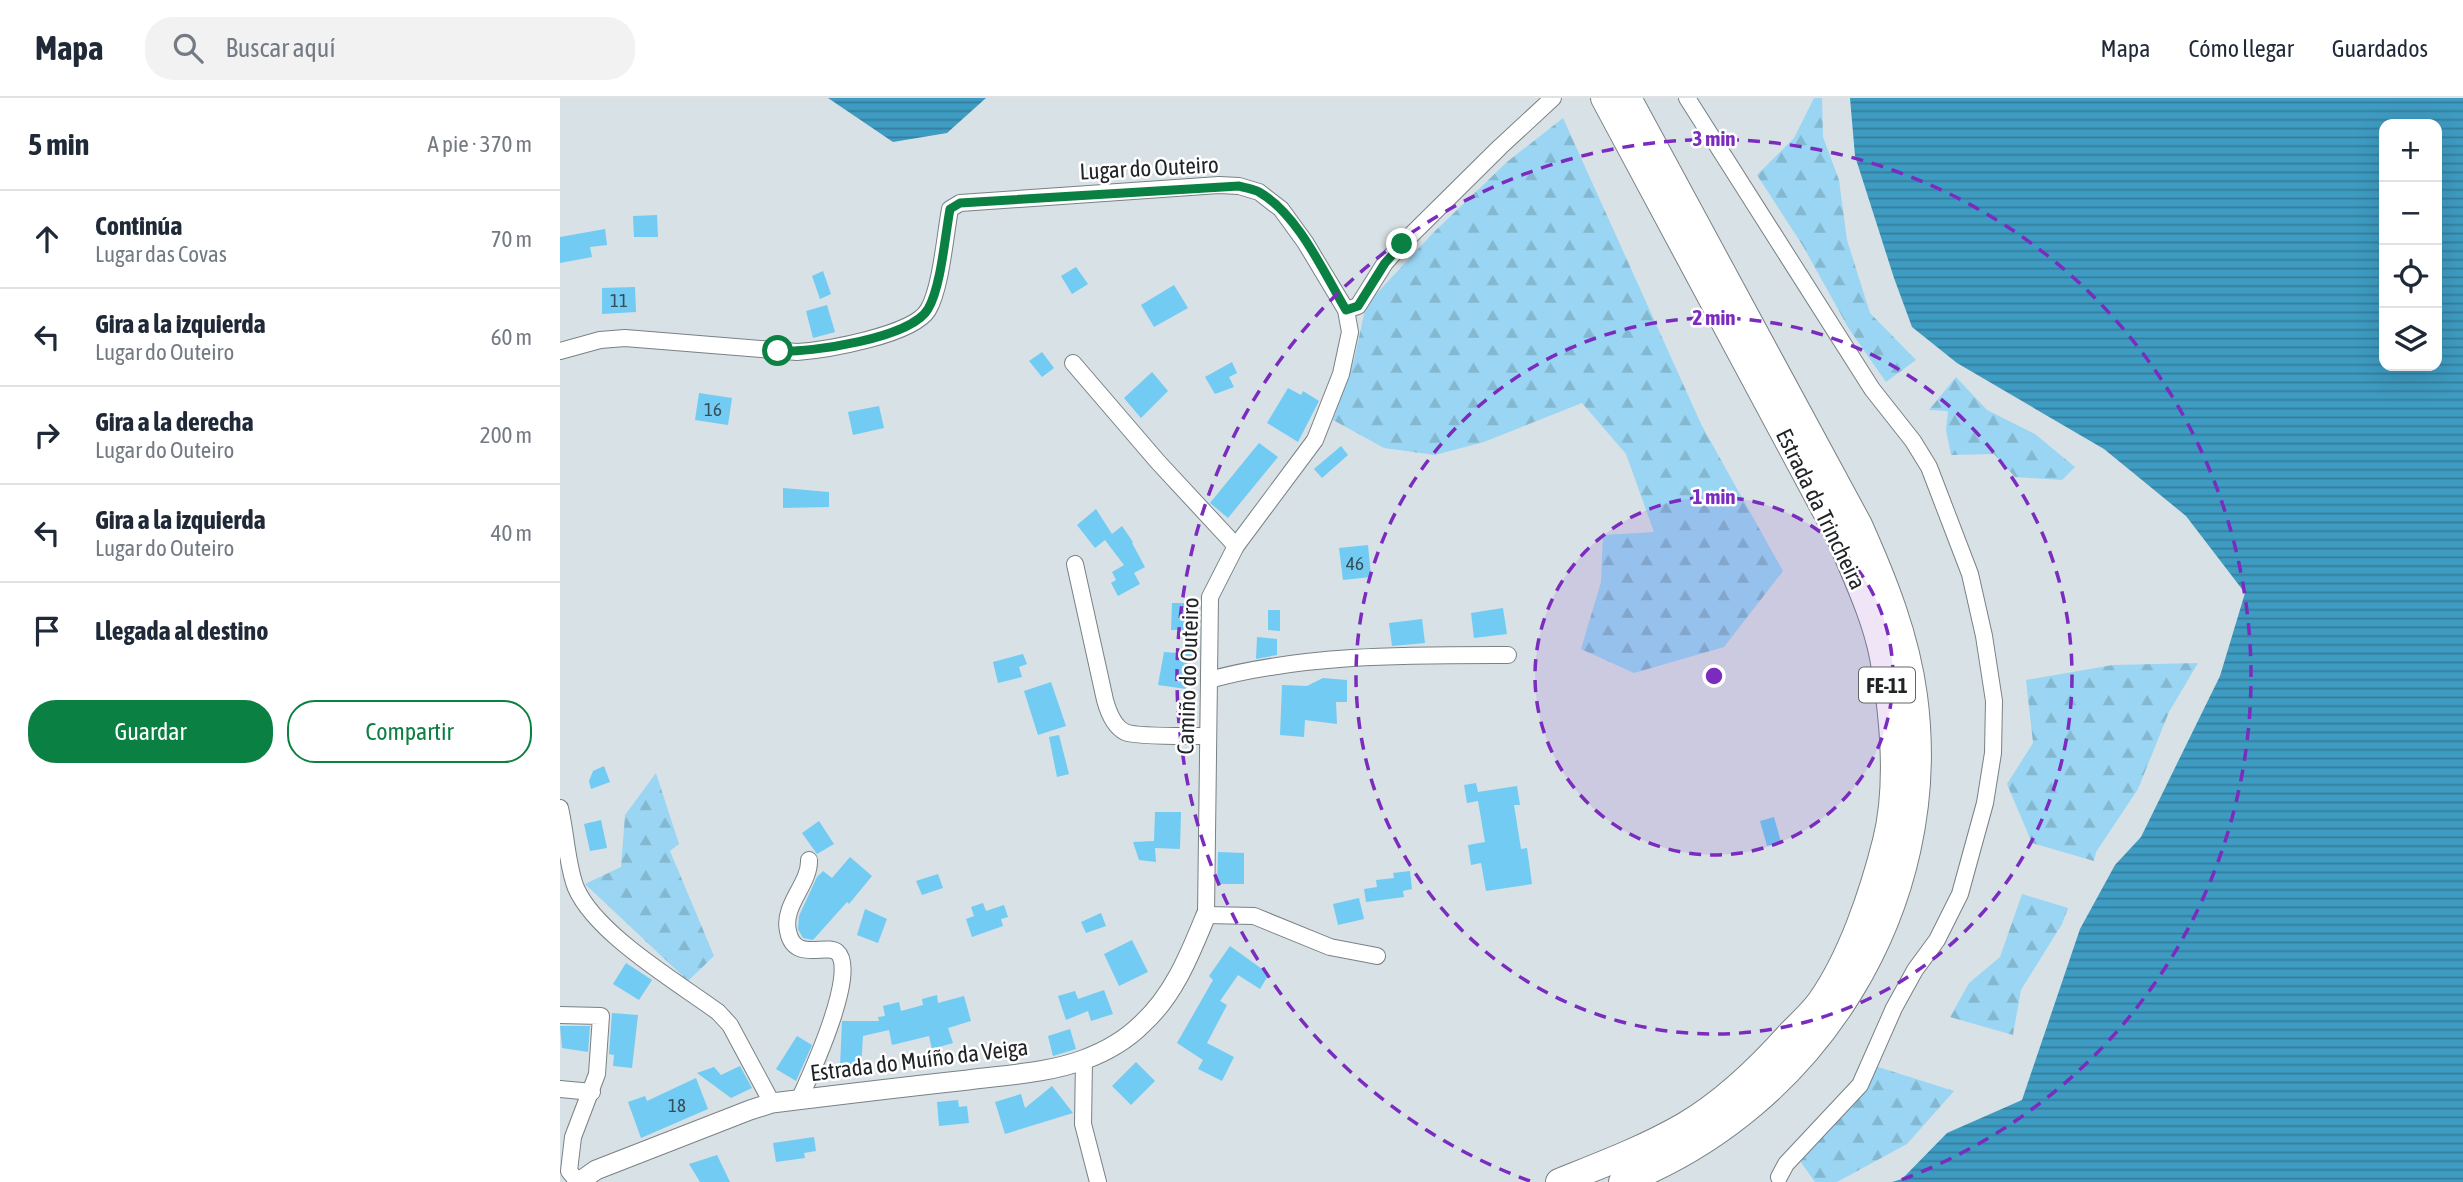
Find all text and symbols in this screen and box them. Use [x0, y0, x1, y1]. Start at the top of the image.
search box [145, 17, 635, 80]
text: Mapa [35, 29, 103, 67]
icon: search [169, 29, 207, 67]
text: Buscar aquí [225, 33, 335, 63]
text: Mapa [2101, 35, 2150, 62]
text: Cómo llegar [2188, 35, 2294, 62]
text: Guardados [2332, 35, 2428, 62]
map controls [2379, 119, 2442, 371]
button: + [2379, 119, 2442, 182]
text: 3 min [1693, 126, 1735, 150]
text: 5 min [28, 127, 89, 161]
text: A pie · 370 m [428, 131, 532, 157]
street label: Lugar do Outeiro [1079, 151, 1219, 185]
button: − [2379, 182, 2442, 245]
text: Continúa [95, 211, 182, 241]
icon: ahead [28, 220, 66, 258]
text: 70 m [491, 226, 532, 252]
route end [1386, 228, 1417, 259]
text: Lugar das Covas [95, 241, 227, 267]
button: locate [2379, 245, 2442, 308]
house number: 11 [610, 289, 628, 311]
text: 2 min [1693, 305, 1735, 329]
button: layers [2379, 308, 2442, 371]
text: Gira a la izquierda [95, 309, 266, 339]
icon: left [28, 318, 66, 356]
text: 60 m [491, 324, 532, 350]
route start [762, 335, 793, 366]
text: Lugar do Outeiro [95, 339, 234, 365]
house number: 16 [704, 398, 722, 420]
text: Gira a la derecha [95, 407, 254, 437]
icon: right [28, 416, 66, 454]
text: 200 m [480, 422, 532, 448]
street label: Estrada da Trincheira [1771, 424, 1871, 594]
text: Lugar do Outeiro [95, 437, 234, 463]
text: 1 min [1693, 484, 1735, 508]
text: Gira a la izquierda [95, 505, 266, 535]
icon: left [28, 514, 66, 552]
text: 40 m [491, 520, 532, 546]
text: Lugar do Outeiro [95, 535, 234, 561]
house number: 46 [1346, 552, 1364, 574]
street label: Camiño do Outeiro [1172, 597, 1204, 755]
icon: arrive [28, 612, 66, 650]
text: Llegada al destino [95, 616, 268, 646]
centre of rings [1702, 664, 1726, 688]
road number: FE-11 [1859, 668, 1915, 702]
button: Guardar [28, 700, 273, 763]
button: Compartir [287, 700, 532, 763]
street label: Estrada do Muíño da Veiga [809, 1034, 1029, 1086]
house number: 18 [668, 1094, 686, 1116]

